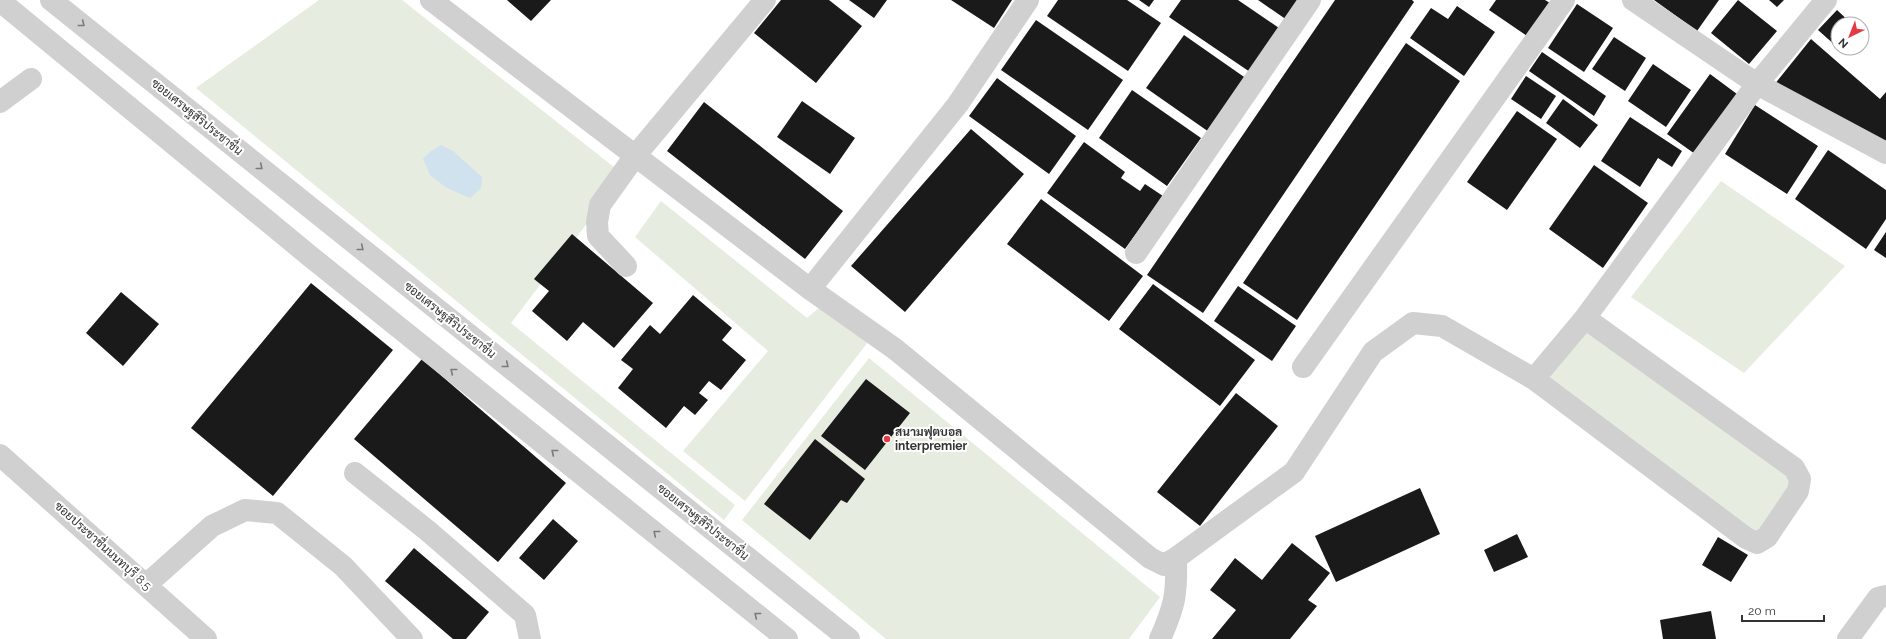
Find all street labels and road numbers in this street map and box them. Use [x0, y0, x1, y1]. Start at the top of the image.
street label: ซอยเศรษฐสิริประชาชื่น [148, 73, 248, 159]
street label: ซอยเศรษฐสิริประชาชื่น [401, 276, 501, 362]
street label: ซอยเศรษฐสิริประชาชื่น [654, 478, 754, 564]
street label: ซอยประชาชื่นนนทบุรี 8.5 [50, 496, 157, 595]

